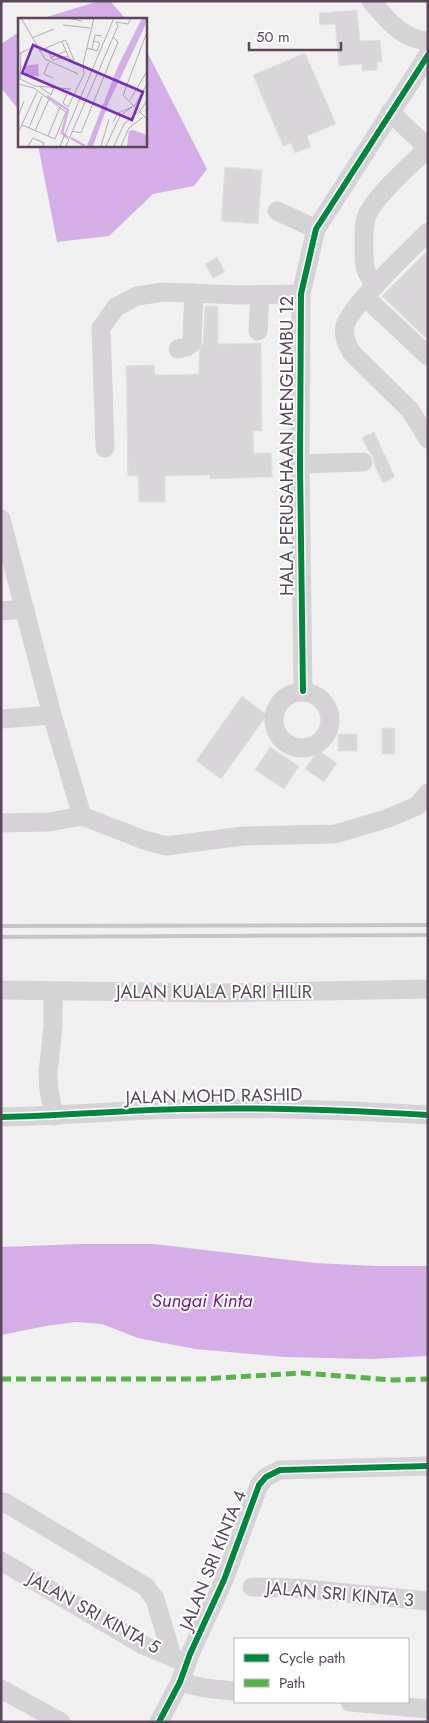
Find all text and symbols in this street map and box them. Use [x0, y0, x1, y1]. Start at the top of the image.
inset map [18, 18, 146, 146]
scale bar [249, 20, 342, 52]
text: 50 m [256, 26, 290, 48]
street label: HALA PERUSAHAAN MENGLEMBU 12 [274, 296, 300, 596]
street label: JALAN KUALA PARI HILIR [114, 979, 312, 1005]
street label: JALAN MOHD RASHID [123, 1081, 303, 1111]
water label: Sungai Kinta [152, 1287, 253, 1314]
street label: JALAN SRI KINTA 4 [172, 1486, 253, 1636]
street label: JALAN SRI KINTA 5 [21, 1565, 165, 1660]
street label: JALAN SRI KINTA 3 [263, 1574, 415, 1613]
legend [234, 1638, 409, 1703]
text: Cycle path [279, 1647, 346, 1669]
text: Path [279, 1672, 305, 1694]

